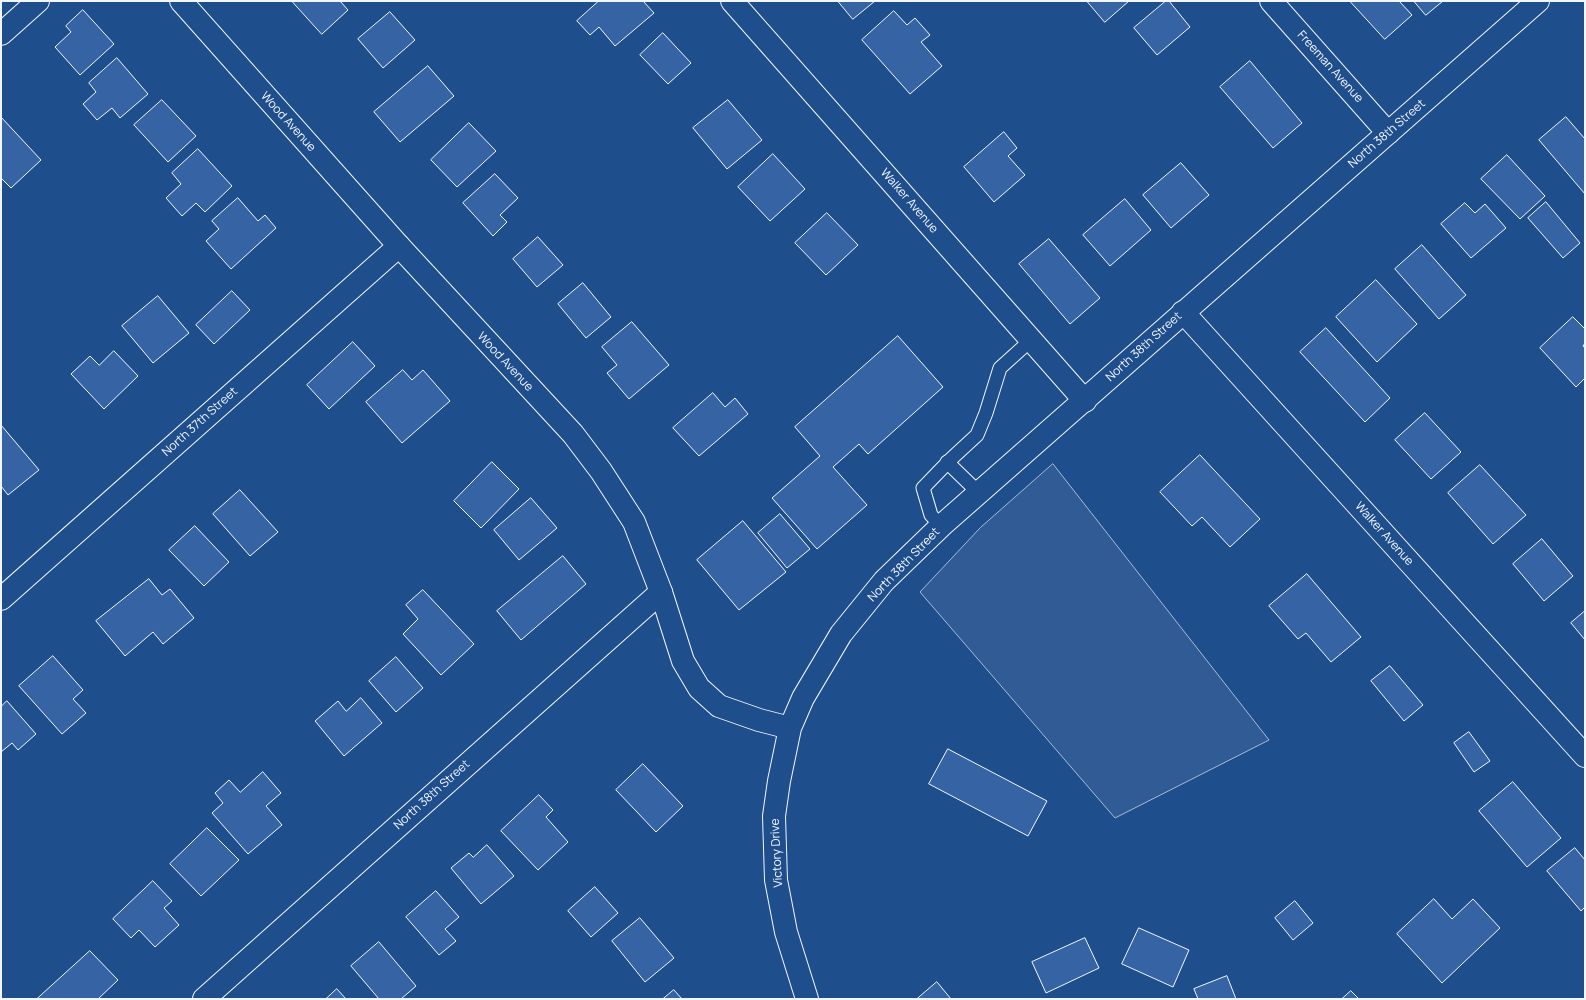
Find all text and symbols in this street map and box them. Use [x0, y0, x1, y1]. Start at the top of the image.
street label: Freeman Avenue [1294, 28, 1366, 106]
street label: Wood Avenue [257, 89, 319, 155]
street label: North 38th Street [1346, 97, 1428, 171]
street label: Walker Avenue [877, 166, 941, 236]
street label: North 38th Street [1103, 309, 1185, 385]
street label: Wood Avenue [474, 330, 536, 394]
street label: North 37th Street [159, 384, 241, 460]
street label: Walker Avenue [1352, 499, 1416, 569]
street label: North 38th Street [865, 525, 943, 605]
street label: North 38th Street [391, 757, 473, 833]
street label: Victory Drive [768, 818, 786, 888]

